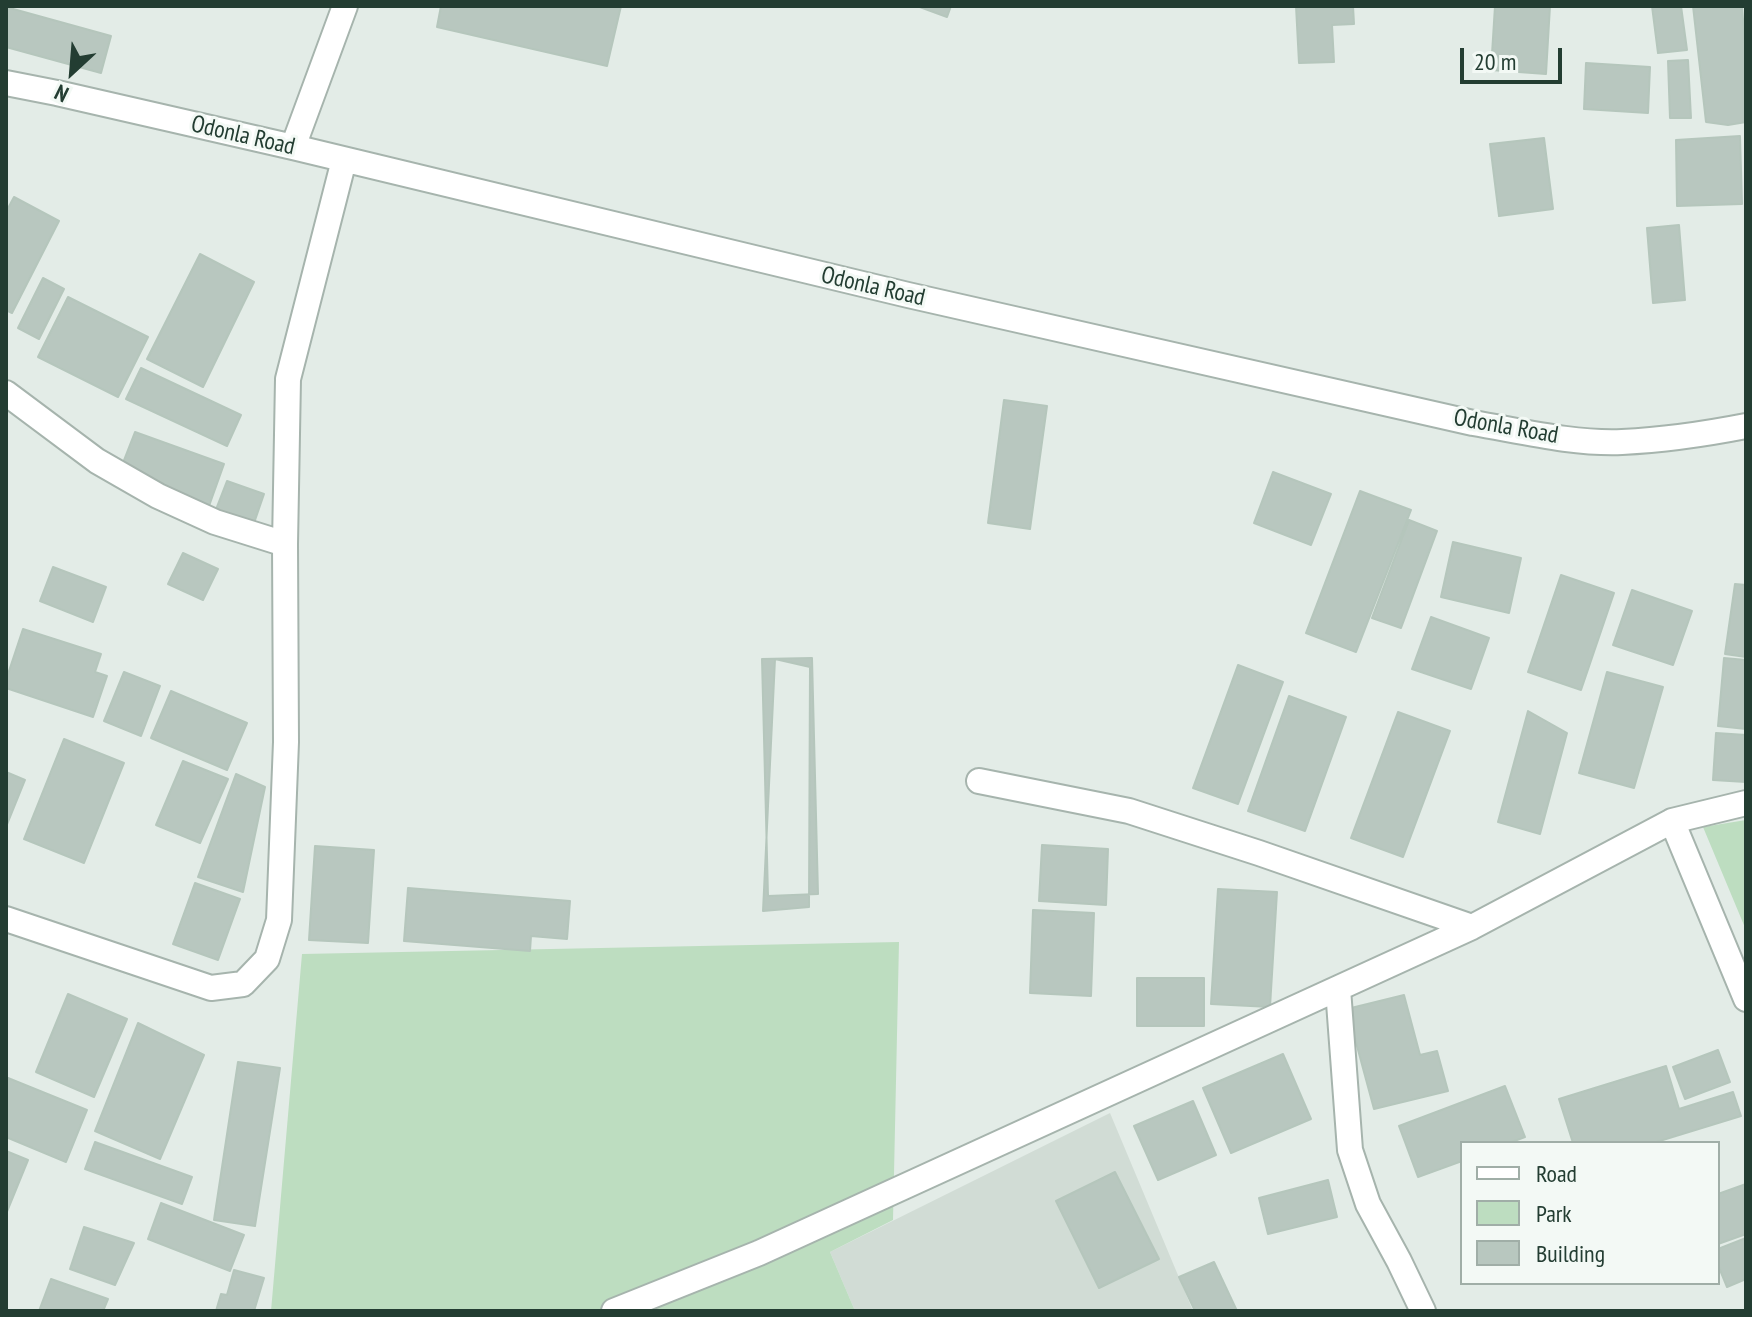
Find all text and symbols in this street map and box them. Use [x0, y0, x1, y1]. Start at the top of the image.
north arrow [32, 32, 112, 112]
scale bar [1464, 32, 1566, 82]
text: 20 m [1474, 46, 1516, 77]
text: N [50, 78, 73, 109]
street label: Odonla Road [188, 110, 298, 162]
street label: Odonla Road [818, 261, 928, 313]
street label: Odonla Road [1451, 404, 1561, 450]
legend [1460, 1141, 1720, 1285]
text: Road [1536, 1158, 1577, 1189]
text: Park [1536, 1198, 1572, 1229]
text: Building [1536, 1238, 1605, 1269]

